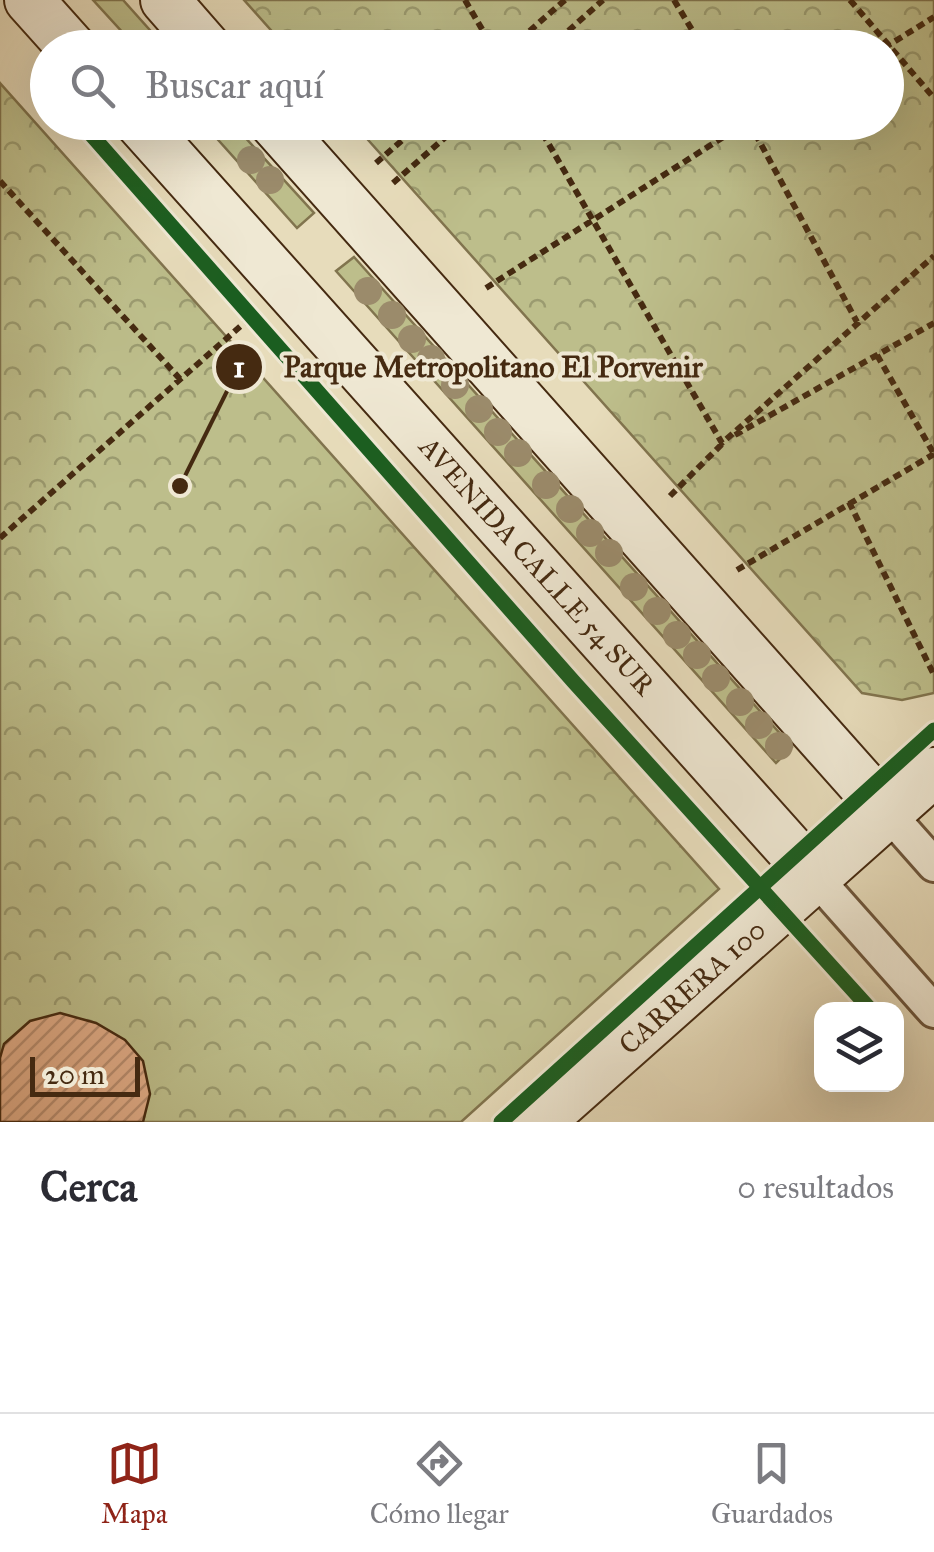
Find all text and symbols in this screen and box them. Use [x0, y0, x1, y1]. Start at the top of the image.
search box [30, 30, 904, 140]
icon: search [65, 58, 120, 113]
text: Buscar aquí [145, 62, 324, 108]
callout: Parque Metropolitano El Porvenir [214, 337, 723, 397]
text: 1 [233, 349, 245, 385]
text: Parque Metropolitano El Porvenir [283, 349, 703, 385]
street label: AVENIDA CALLE 54 SUR [411, 429, 663, 703]
street label: CARRERA 100 [611, 912, 773, 1062]
map controls [814, 1002, 904, 1092]
button: layers [814, 1002, 904, 1092]
scale bar [30, 1052, 140, 1096]
text: 20 m [45, 1057, 105, 1092]
text: Cerca [40, 1161, 137, 1213]
text: 0 resultados [737, 1168, 894, 1207]
tab: Mapa [101, 1436, 168, 1531]
tab: Cómo llegar [370, 1436, 509, 1531]
tab: Guardados [711, 1436, 833, 1531]

